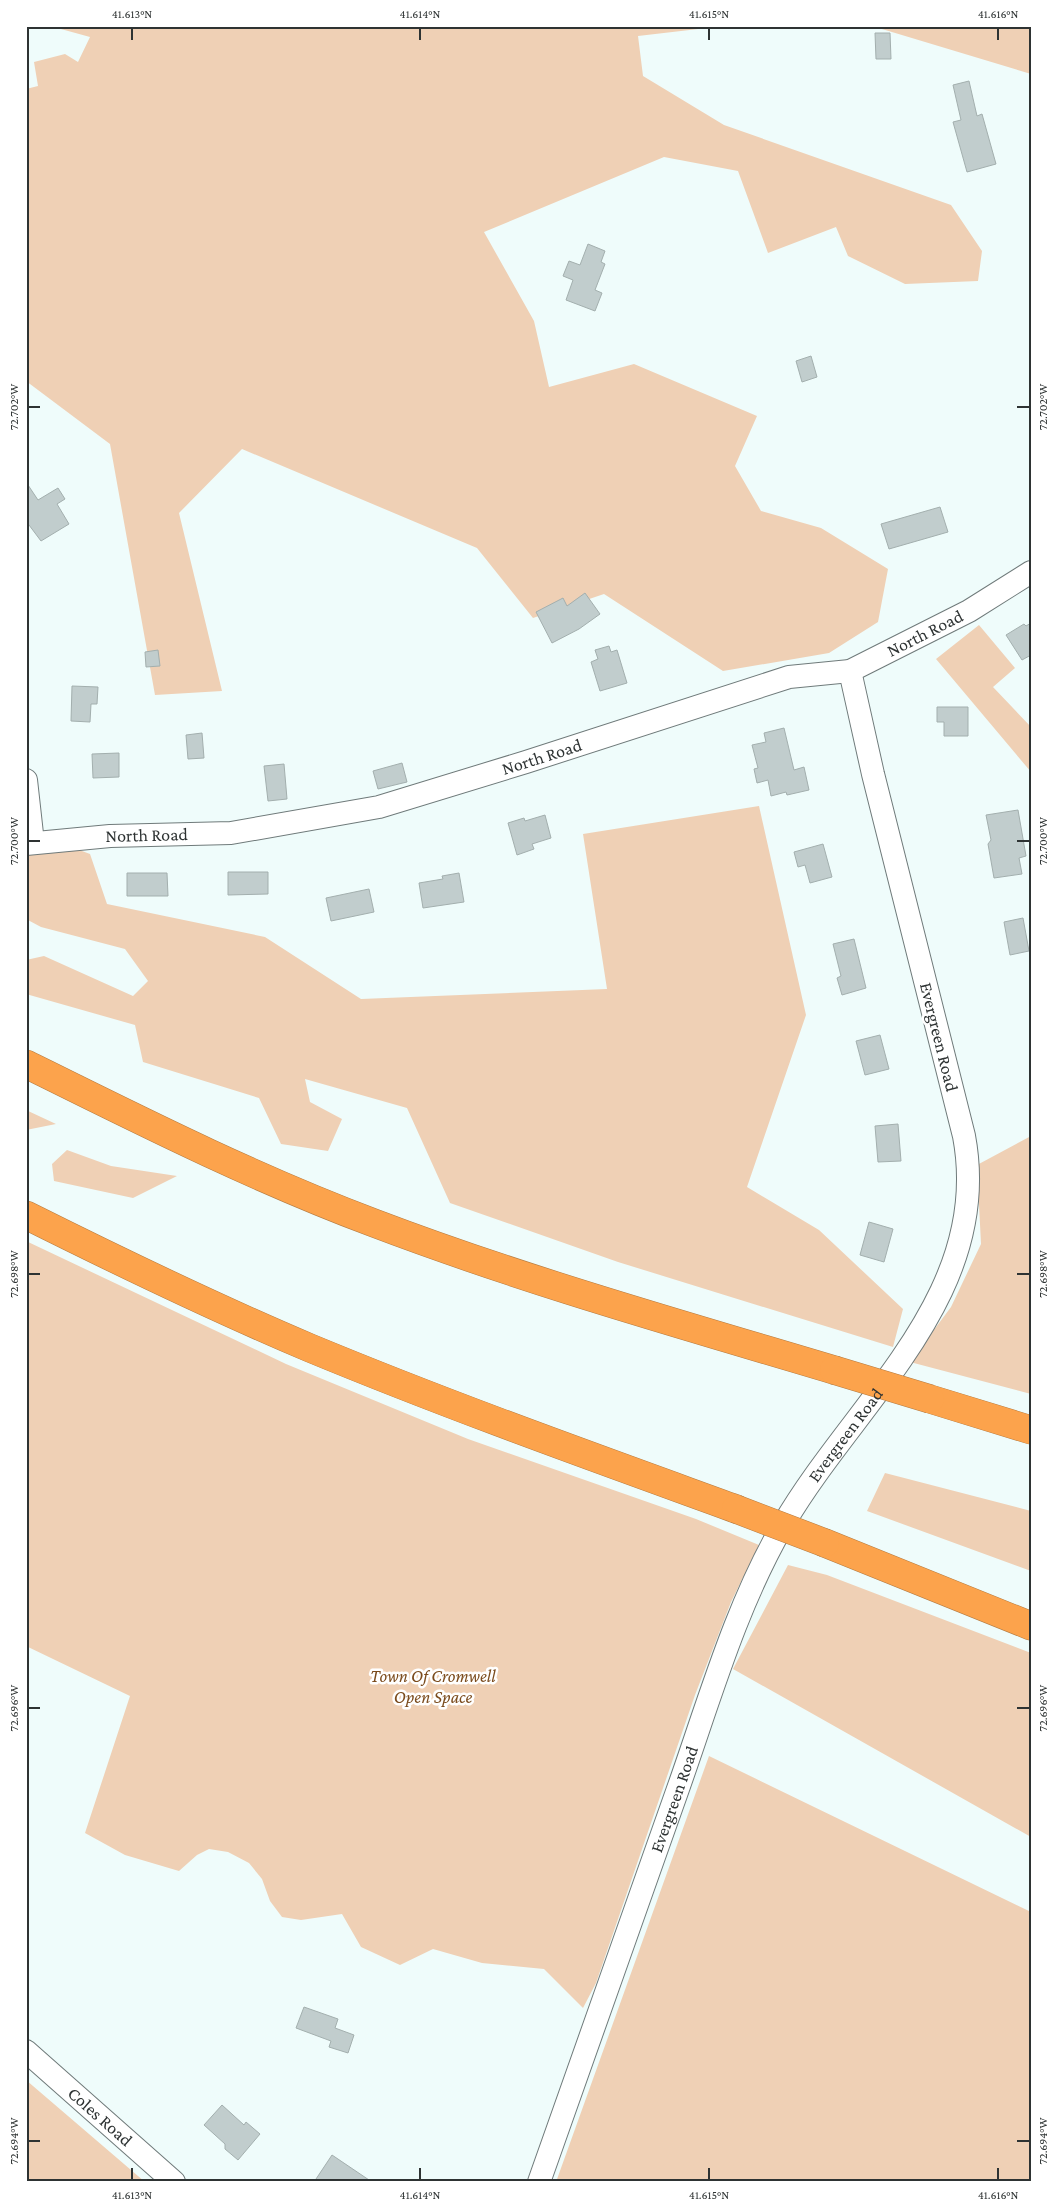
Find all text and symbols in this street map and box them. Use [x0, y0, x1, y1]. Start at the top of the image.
text: 41.613°N [112, 7, 152, 21]
text: 41.614°N [400, 7, 441, 21]
text: 41.615°N [689, 7, 729, 21]
text: 41.616°N [978, 7, 1018, 21]
text: 72.702°W [7, 384, 21, 430]
text: 72.702°W [1036, 384, 1050, 430]
street label: North Road [884, 605, 967, 661]
street label: North Road [499, 735, 585, 779]
text: 72.700°W [7, 817, 21, 865]
text: 72.700°W [1036, 817, 1050, 865]
street label: North Road [105, 824, 189, 846]
street label: Evergreen Road [916, 980, 962, 1094]
text: 72.698°W [7, 1250, 21, 1298]
text: 72.698°W [1036, 1250, 1050, 1298]
street label: Evergreen Road [804, 1384, 887, 1486]
park label: Town Of Cromwell Open Space [370, 1666, 496, 1707]
text: 72.696°W [7, 1685, 21, 1731]
text: 72.696°W [1036, 1685, 1050, 1731]
street label: Evergreen Road [646, 1743, 702, 1855]
street label: Coles Road [64, 2083, 137, 2151]
text: 72.694°W [7, 2117, 21, 2165]
text: 72.694°W [1036, 2117, 1050, 2165]
text: 41.613°N [112, 2188, 152, 2202]
text: 41.614°N [400, 2188, 441, 2202]
text: 41.615°N [689, 2188, 729, 2202]
text: 41.616°N [978, 2188, 1018, 2202]

